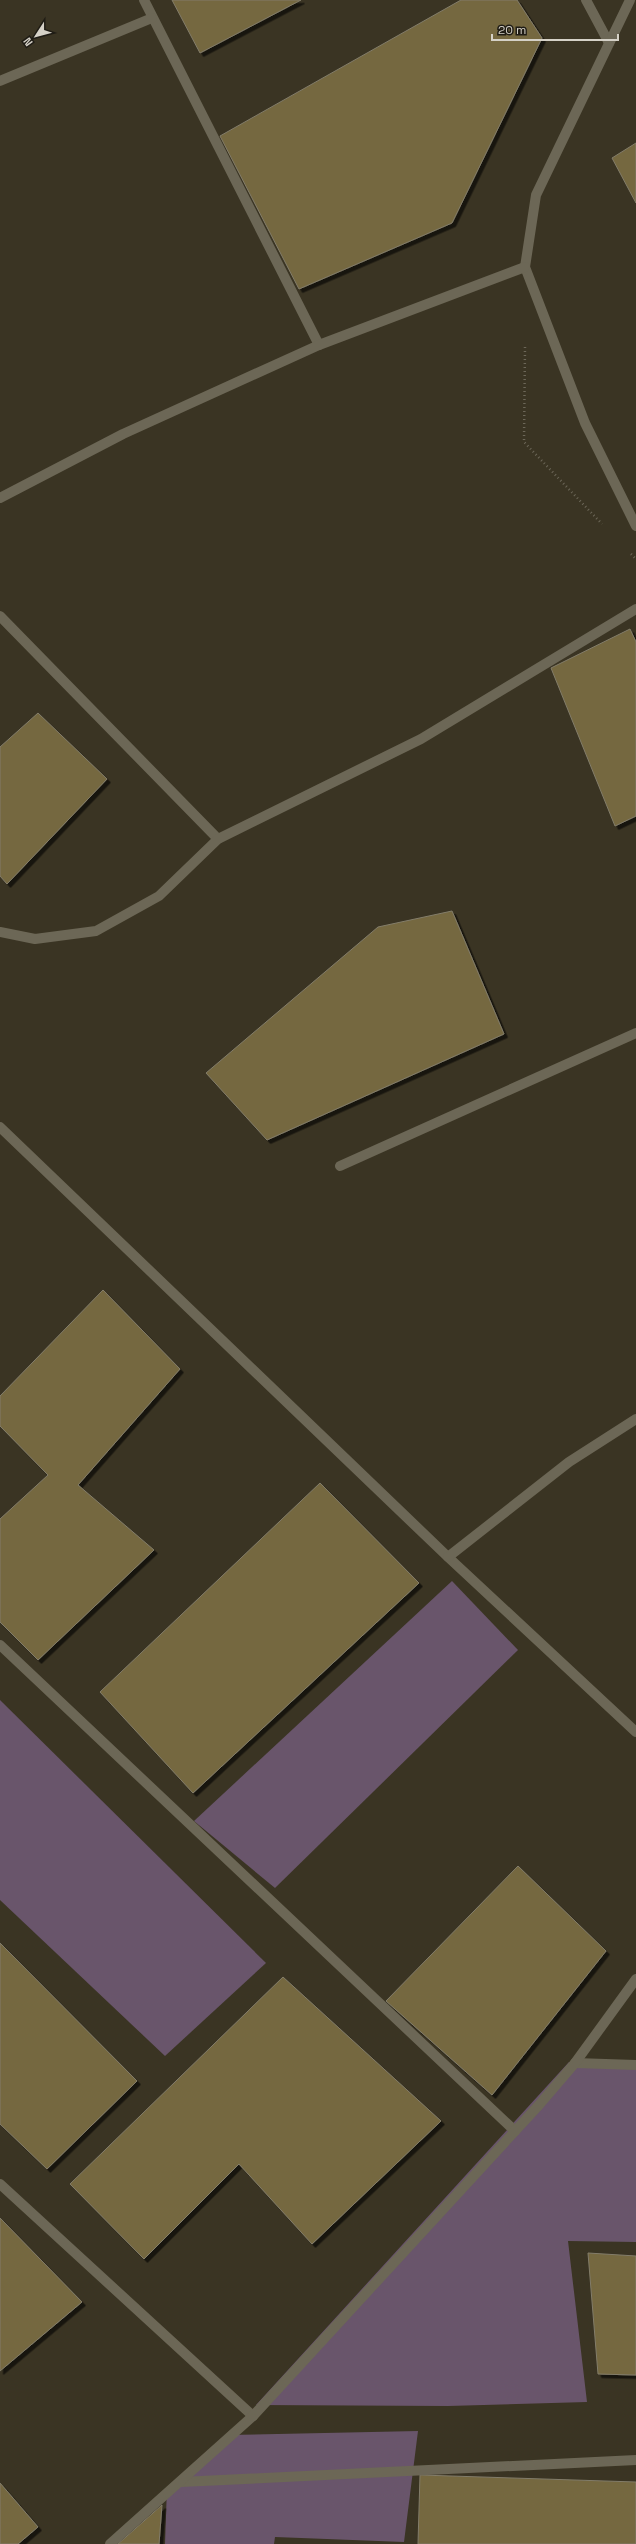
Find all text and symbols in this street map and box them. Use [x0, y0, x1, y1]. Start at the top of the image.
north arrow [16, 16, 56, 56]
scale bar [492, 16, 618, 42]
text: 20 m [498, 22, 526, 38]
text: N [20, 35, 36, 49]

